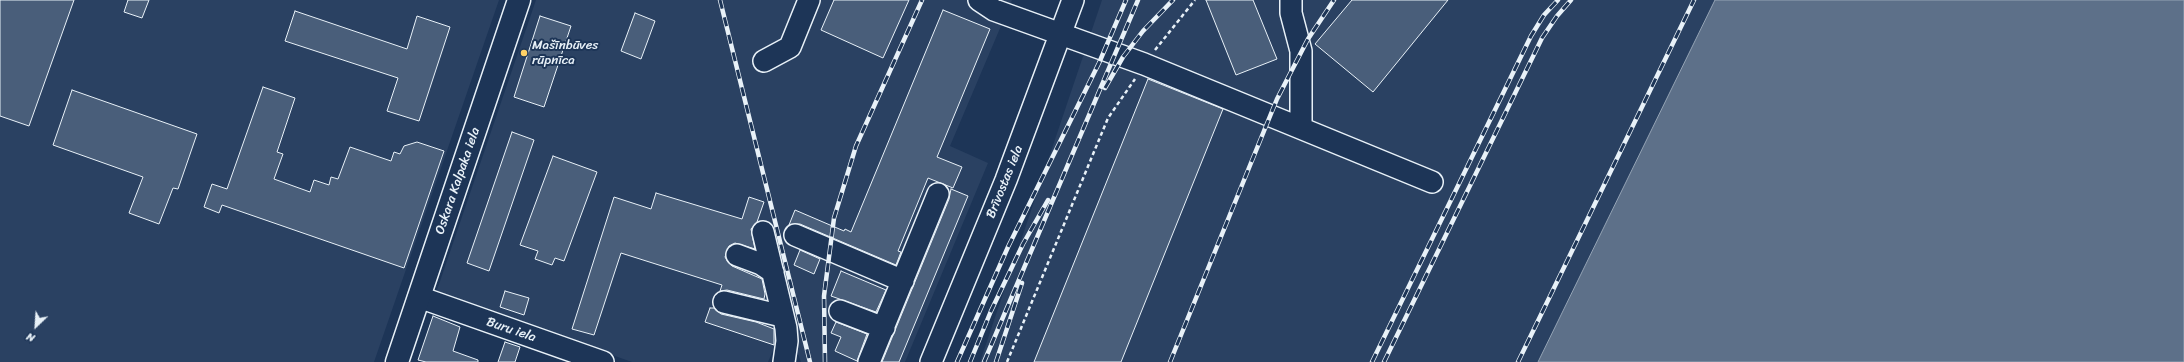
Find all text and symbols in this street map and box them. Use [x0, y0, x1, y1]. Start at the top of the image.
place label: Mašīnbūves rūpnīca [532, 38, 598, 69]
marker: Mašīnbūves rūpnīca [519, 48, 529, 58]
street label: Oskara Kalpaka iela [432, 126, 484, 236]
street label: Brīvostas iela [983, 143, 1027, 221]
north arrow [16, 306, 56, 346]
street label: Buru iela [484, 314, 538, 346]
text: N [23, 327, 38, 348]

